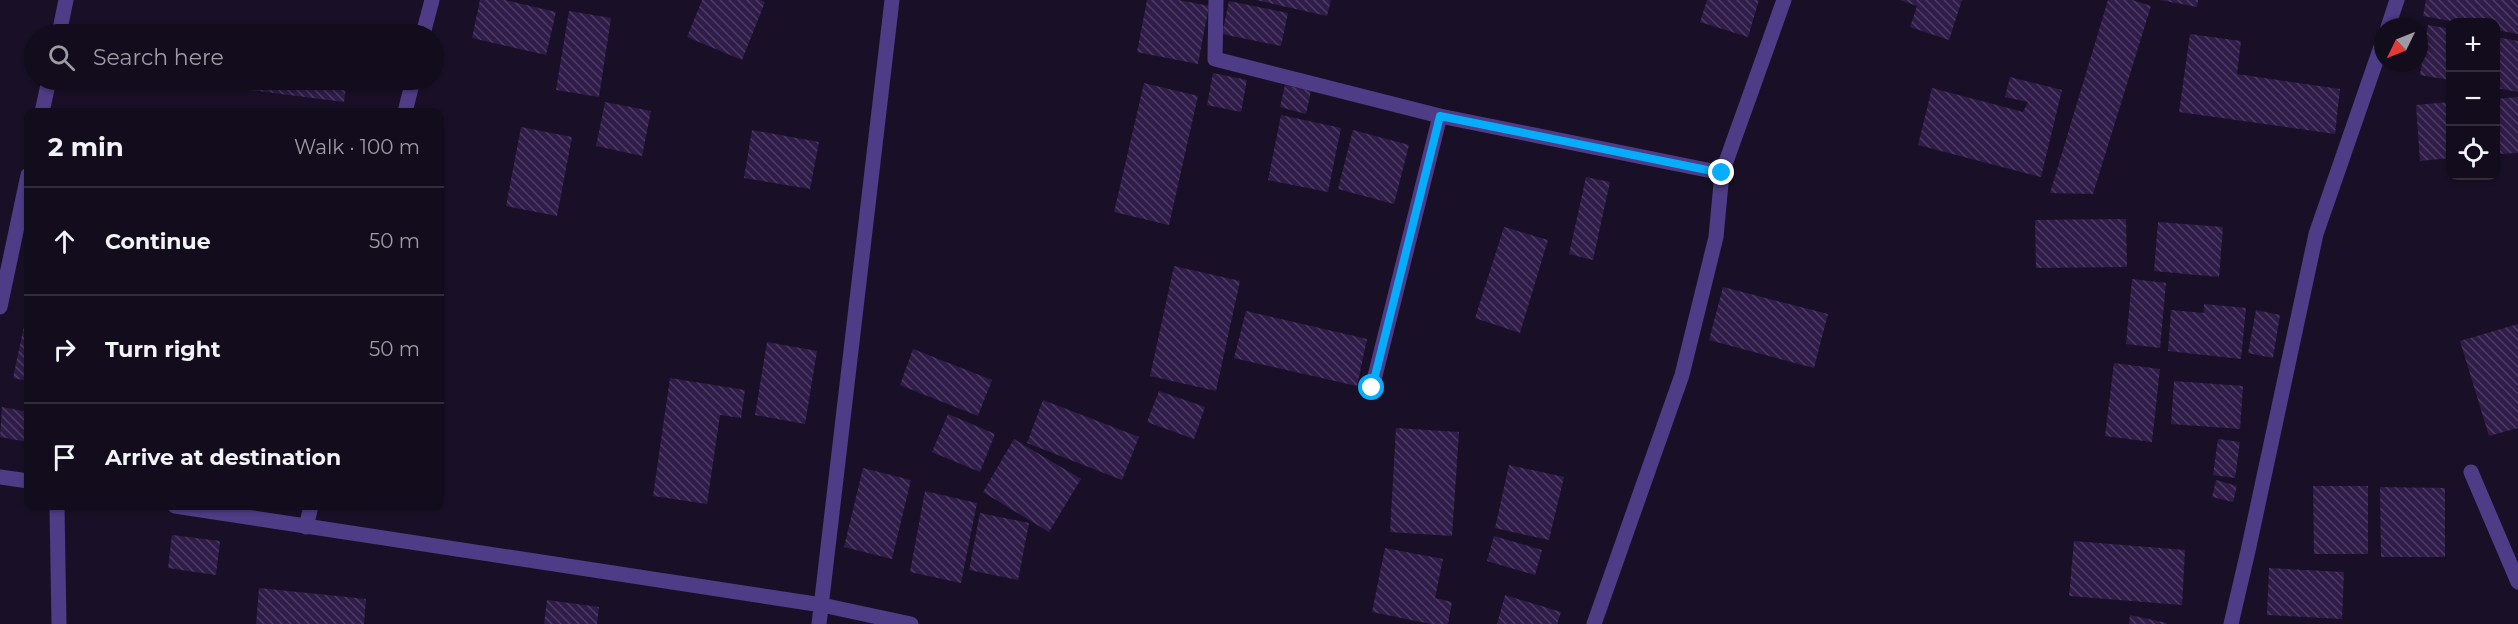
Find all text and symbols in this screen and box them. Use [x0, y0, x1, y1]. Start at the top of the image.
north arrow [2374, 18, 2428, 72]
map controls [2446, 18, 2500, 180]
button: + [2446, 18, 2500, 72]
search box [24, 24, 444, 90]
icon: search [45, 41, 78, 74]
text: Search here [93, 44, 224, 71]
button: − [2446, 72, 2500, 126]
button: locate [2446, 126, 2500, 180]
text: 2 min [48, 131, 124, 163]
text: Walk · 100 m [294, 135, 420, 159]
route end [1708, 159, 1734, 185]
icon: ahead [48, 225, 81, 258]
text: Continue [105, 228, 211, 255]
text: 50 m [369, 229, 420, 253]
icon: right [48, 333, 81, 366]
text: Turn right [105, 336, 220, 363]
text: 50 m [369, 337, 420, 361]
route start [1358, 374, 1384, 400]
icon: arrive [48, 441, 81, 474]
text: Arrive at destination [105, 444, 341, 471]

